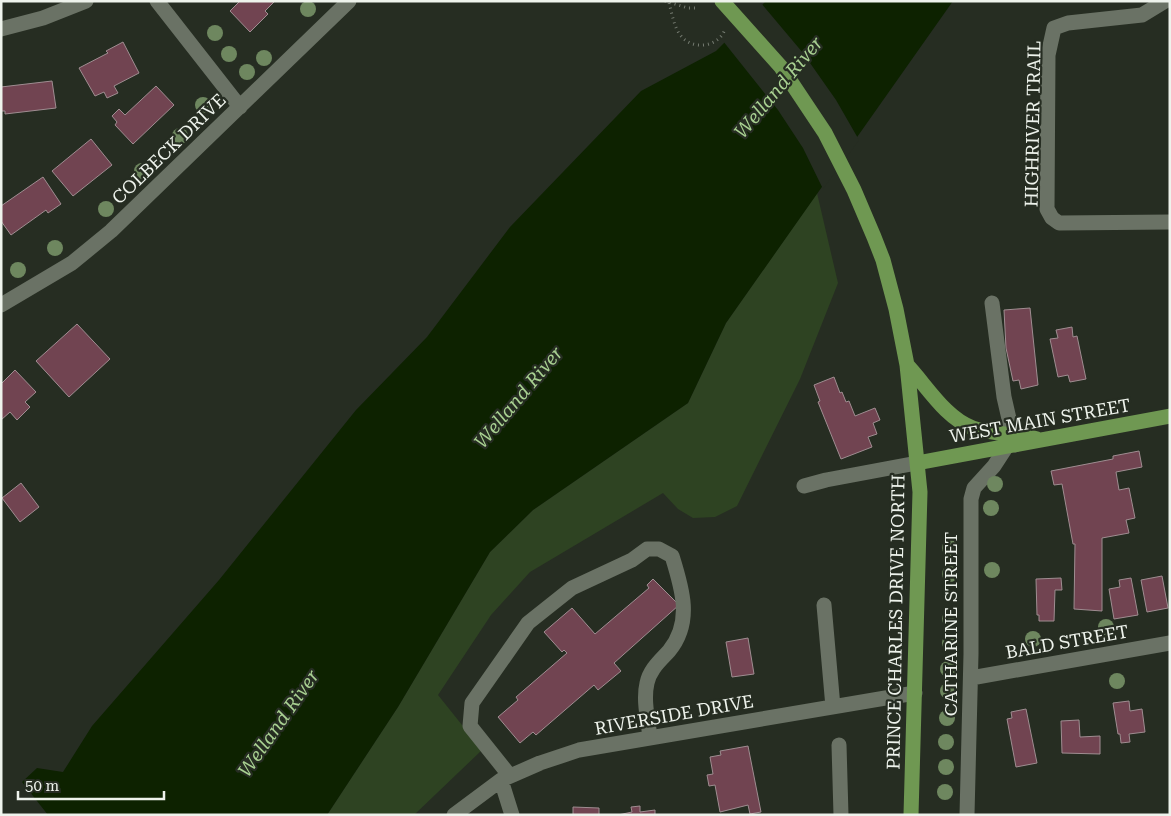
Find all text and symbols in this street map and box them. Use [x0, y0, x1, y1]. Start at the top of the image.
water label: Welland River [729, 32, 828, 143]
street label: HIGHRIVER TRAIL [1021, 41, 1044, 207]
street label: COLBECK DRIVE [108, 89, 230, 208]
water label: Welland River [469, 342, 568, 453]
street label: WEST MAIN STREET [948, 394, 1132, 447]
street label: PRINCE CHARLES DRIVE NORTH [882, 474, 909, 770]
street label: CATHARINE STREET [940, 532, 961, 716]
street label: BALD STREET [1004, 620, 1130, 663]
water label: Welland River [233, 665, 324, 781]
street label: RIVERSIDE DRIVE [593, 690, 755, 739]
scale bar [18, 768, 164, 800]
text: 50 m [25, 777, 60, 795]

